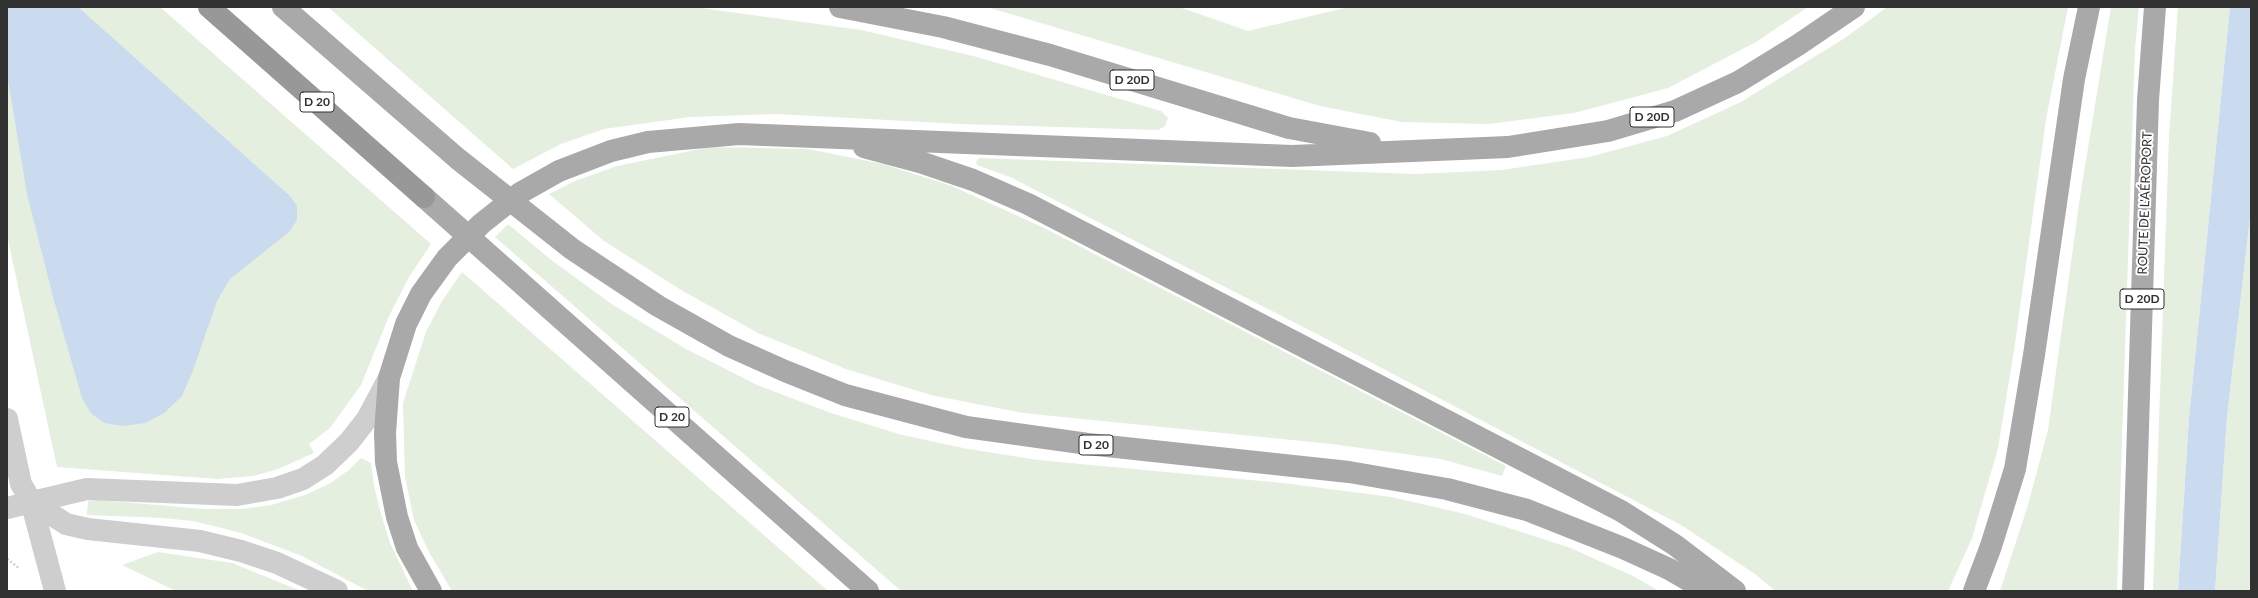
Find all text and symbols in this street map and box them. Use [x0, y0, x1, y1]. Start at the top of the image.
road number: D 20D [1110, 70, 1154, 90]
road number: D 20 [300, 92, 334, 112]
road number: D 20D [1630, 107, 1674, 127]
street label: ROUTE DE L'AÉROPORT [2135, 131, 2155, 275]
road number: D 20D [2120, 289, 2164, 309]
road number: D 20 [655, 407, 689, 427]
road number: D 20 [1079, 435, 1113, 455]

